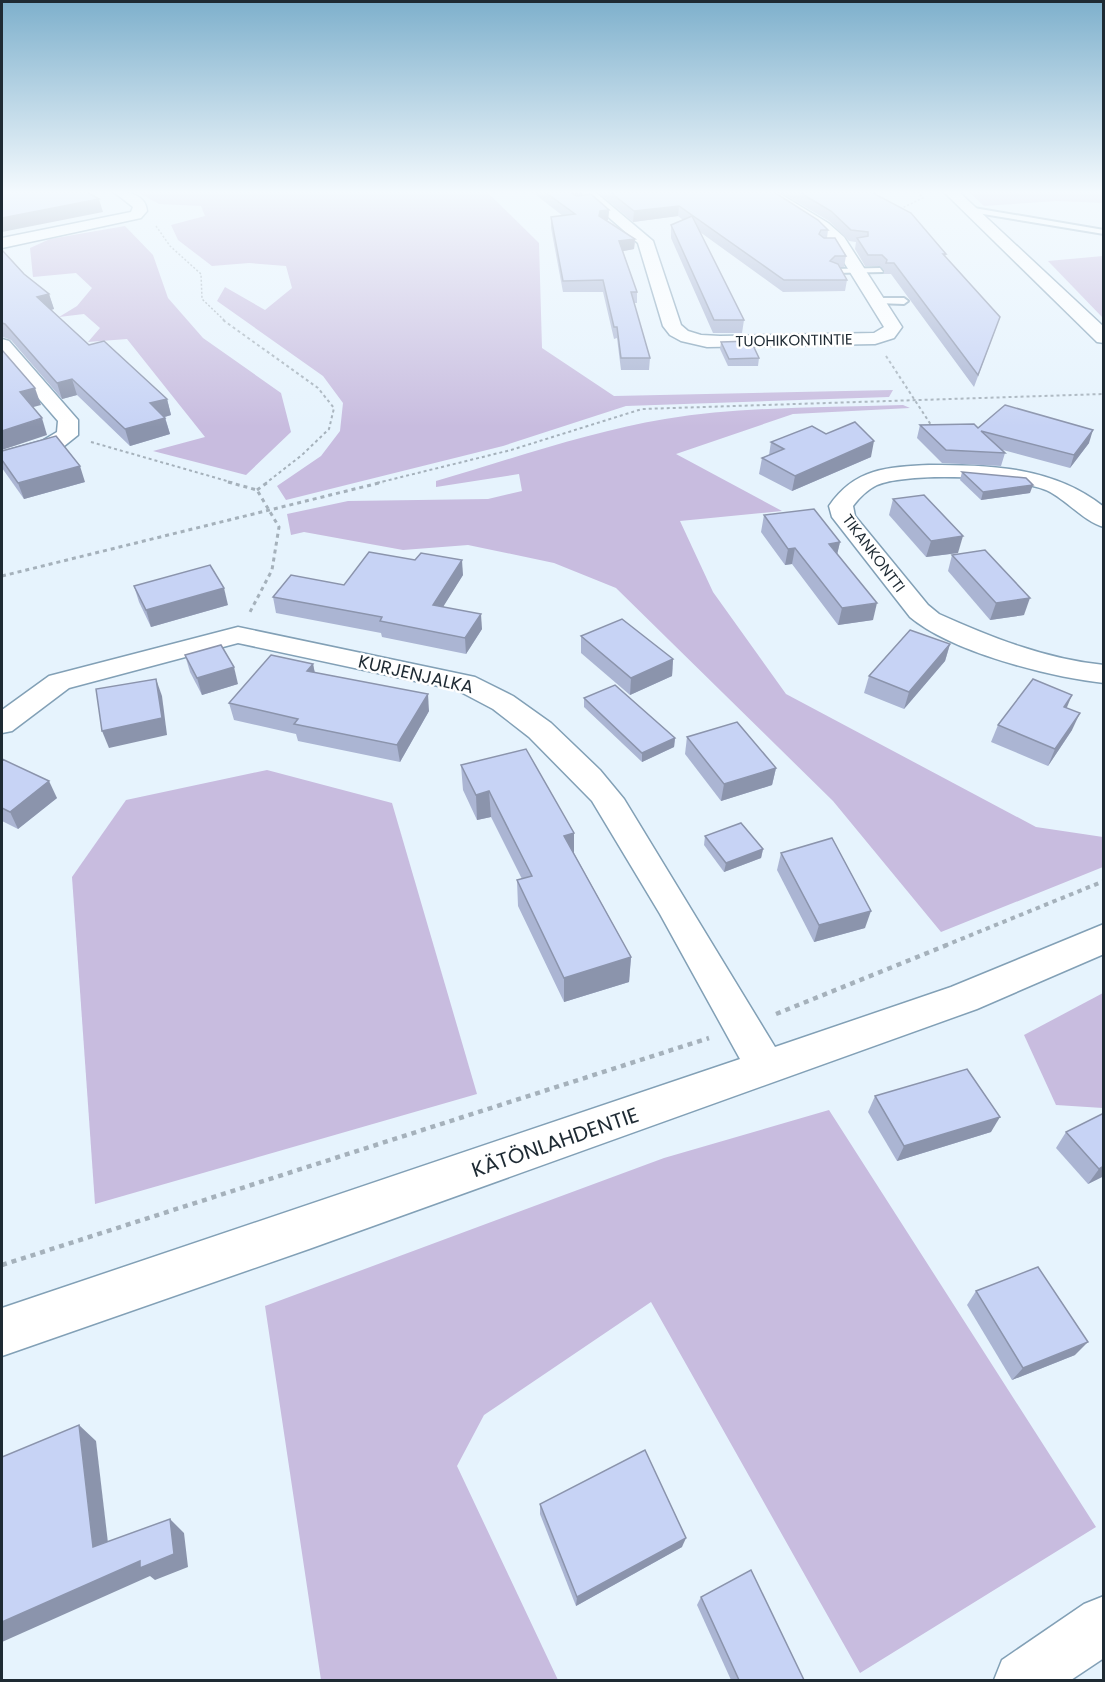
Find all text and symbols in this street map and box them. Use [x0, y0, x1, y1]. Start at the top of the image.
street label: TUOHIKONTINTIE [735, 328, 853, 352]
street label: TIKANKONTTI [838, 510, 910, 596]
street label: KURJENJALKA [356, 649, 476, 699]
street label: KÄTÖNLAHDENTIE [468, 1100, 642, 1184]

